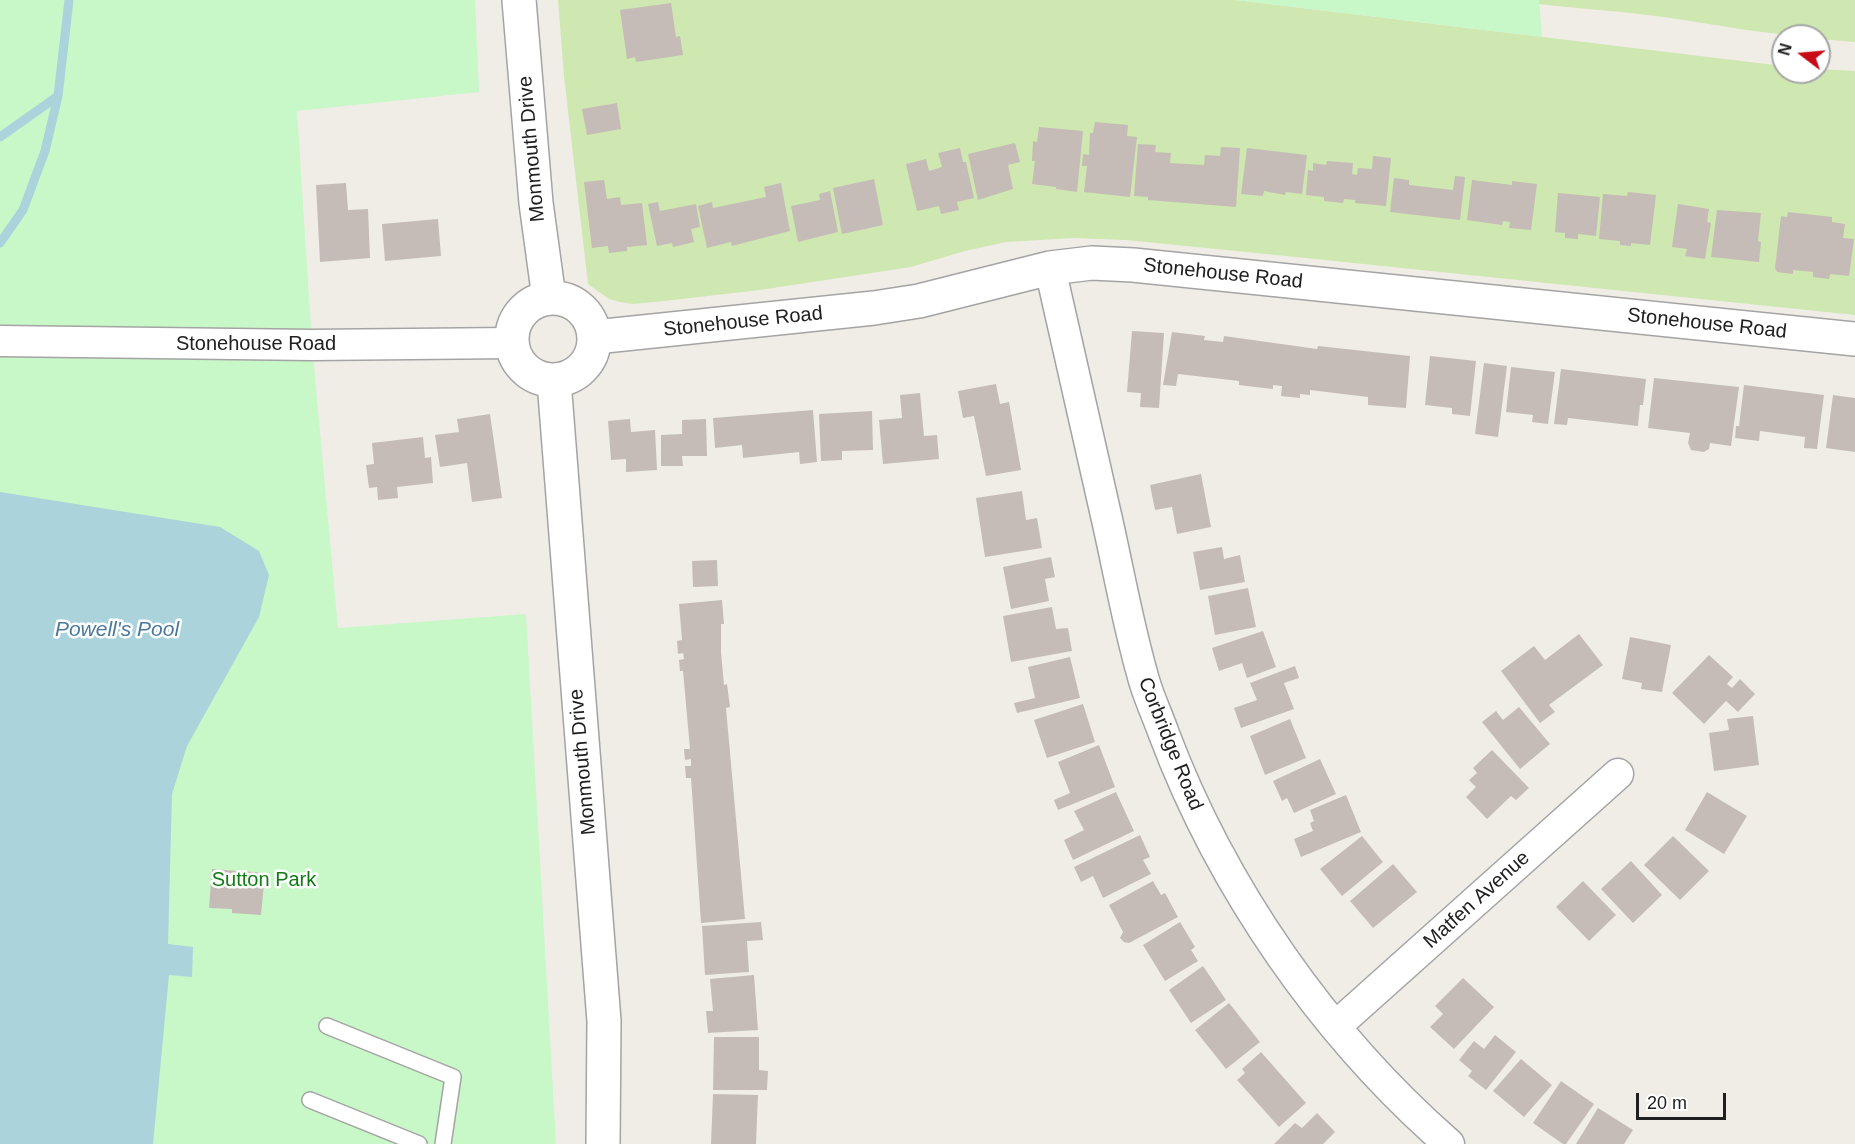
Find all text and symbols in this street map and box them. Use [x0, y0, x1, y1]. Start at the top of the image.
north arrow [1771, 24, 1831, 84]
text: N [1775, 42, 1795, 57]
street label: Monmouth Drive [514, 75, 550, 223]
street label: Stonehouse Road [1142, 254, 1304, 294]
street label: Stonehouse Road [662, 302, 824, 342]
street label: Stonehouse Road [1626, 304, 1788, 344]
street label: Stonehouse Road [176, 332, 336, 356]
water label: Powell's Pool [55, 617, 179, 643]
street label: Corbridge Road [1132, 674, 1208, 814]
street label: Monmouth Drive [565, 688, 601, 836]
street label: Matfen Avenue [1419, 846, 1535, 954]
park label: Sutton Park [212, 868, 316, 892]
scale bar [1639, 1081, 1729, 1119]
text: 20 m [1647, 1093, 1687, 1113]

